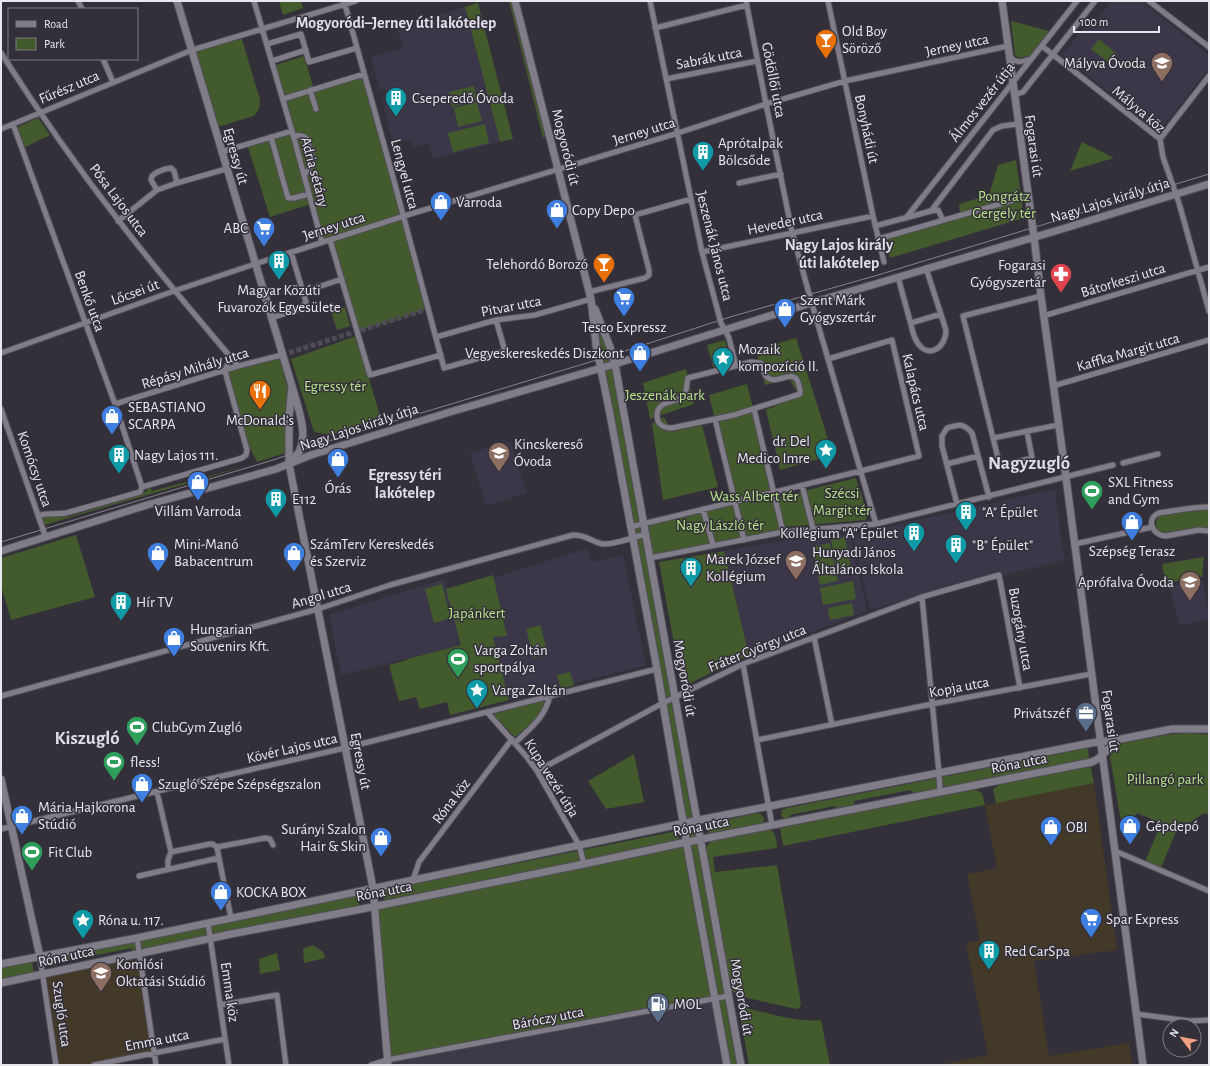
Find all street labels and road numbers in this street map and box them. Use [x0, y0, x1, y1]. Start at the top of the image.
street label: Jerney utca [924, 31, 990, 60]
street label: Gödöllői utca [759, 41, 788, 119]
street label: Sabrák utca [675, 45, 743, 72]
street label: Álmos vezér útja [945, 58, 1018, 145]
street label: Fűrész utca [37, 68, 102, 107]
street label: Mályva köz [1109, 83, 1168, 136]
street label: Bonyhádi út [852, 93, 881, 165]
street label: Mogyoródi út [549, 107, 582, 187]
street label: Fogarasi út [1022, 114, 1045, 178]
street label: Jerney utca [611, 115, 677, 148]
street label: Egressy út [220, 126, 251, 186]
street label: Adria sétány [298, 135, 331, 209]
street label: Lengyel utca [388, 137, 421, 211]
street label: Pósa Lajos utca [86, 161, 151, 240]
street label: Nagy Lajos király útja [1049, 175, 1172, 226]
street label: Jeszenák János utca [694, 190, 735, 303]
street label: Heveder utca [746, 207, 824, 238]
street label: Jerney utca [301, 209, 367, 244]
street label: Bátorkeszi utca [1079, 260, 1167, 300]
street label: Benkő utca [72, 269, 108, 334]
street label: Lőcsei út [109, 277, 162, 308]
street label: Pitvar utca [480, 293, 543, 320]
street label: Kaffka Margit utca [1075, 331, 1181, 374]
street label: Répásy Mihály utca [140, 345, 251, 392]
street label: Kalapács utca [899, 352, 932, 432]
street label: Nagy Lajos király útja [298, 401, 420, 454]
street label: Komócsy utca [15, 429, 55, 509]
street label: Angol utca [289, 579, 353, 612]
street label: Buzogány utca [1006, 586, 1035, 672]
street label: Fráter György utca [706, 622, 808, 675]
street label: Mogyoródi út [670, 638, 699, 718]
street label: Kopja utca [928, 674, 991, 701]
street label: Fogarasi út [1099, 689, 1122, 753]
street label: Kövér Lajos utca [245, 731, 339, 766]
street label: Egressy út [348, 731, 373, 791]
street label: Kupa vezér útja [522, 736, 582, 820]
street label: Róna utca [990, 751, 1049, 776]
street label: Róna köz [430, 776, 473, 827]
street label: Róna utca [672, 814, 731, 839]
street label: Róna utca [355, 879, 414, 904]
street label: Róna utca [37, 943, 96, 970]
street label: Mogyoródi út [727, 957, 756, 1037]
street label: Emma köz [218, 961, 241, 1023]
street label: Szugló utca [49, 980, 74, 1048]
street label: Báróczy utca [511, 1004, 585, 1033]
street label: Emma utca [124, 1027, 191, 1054]

